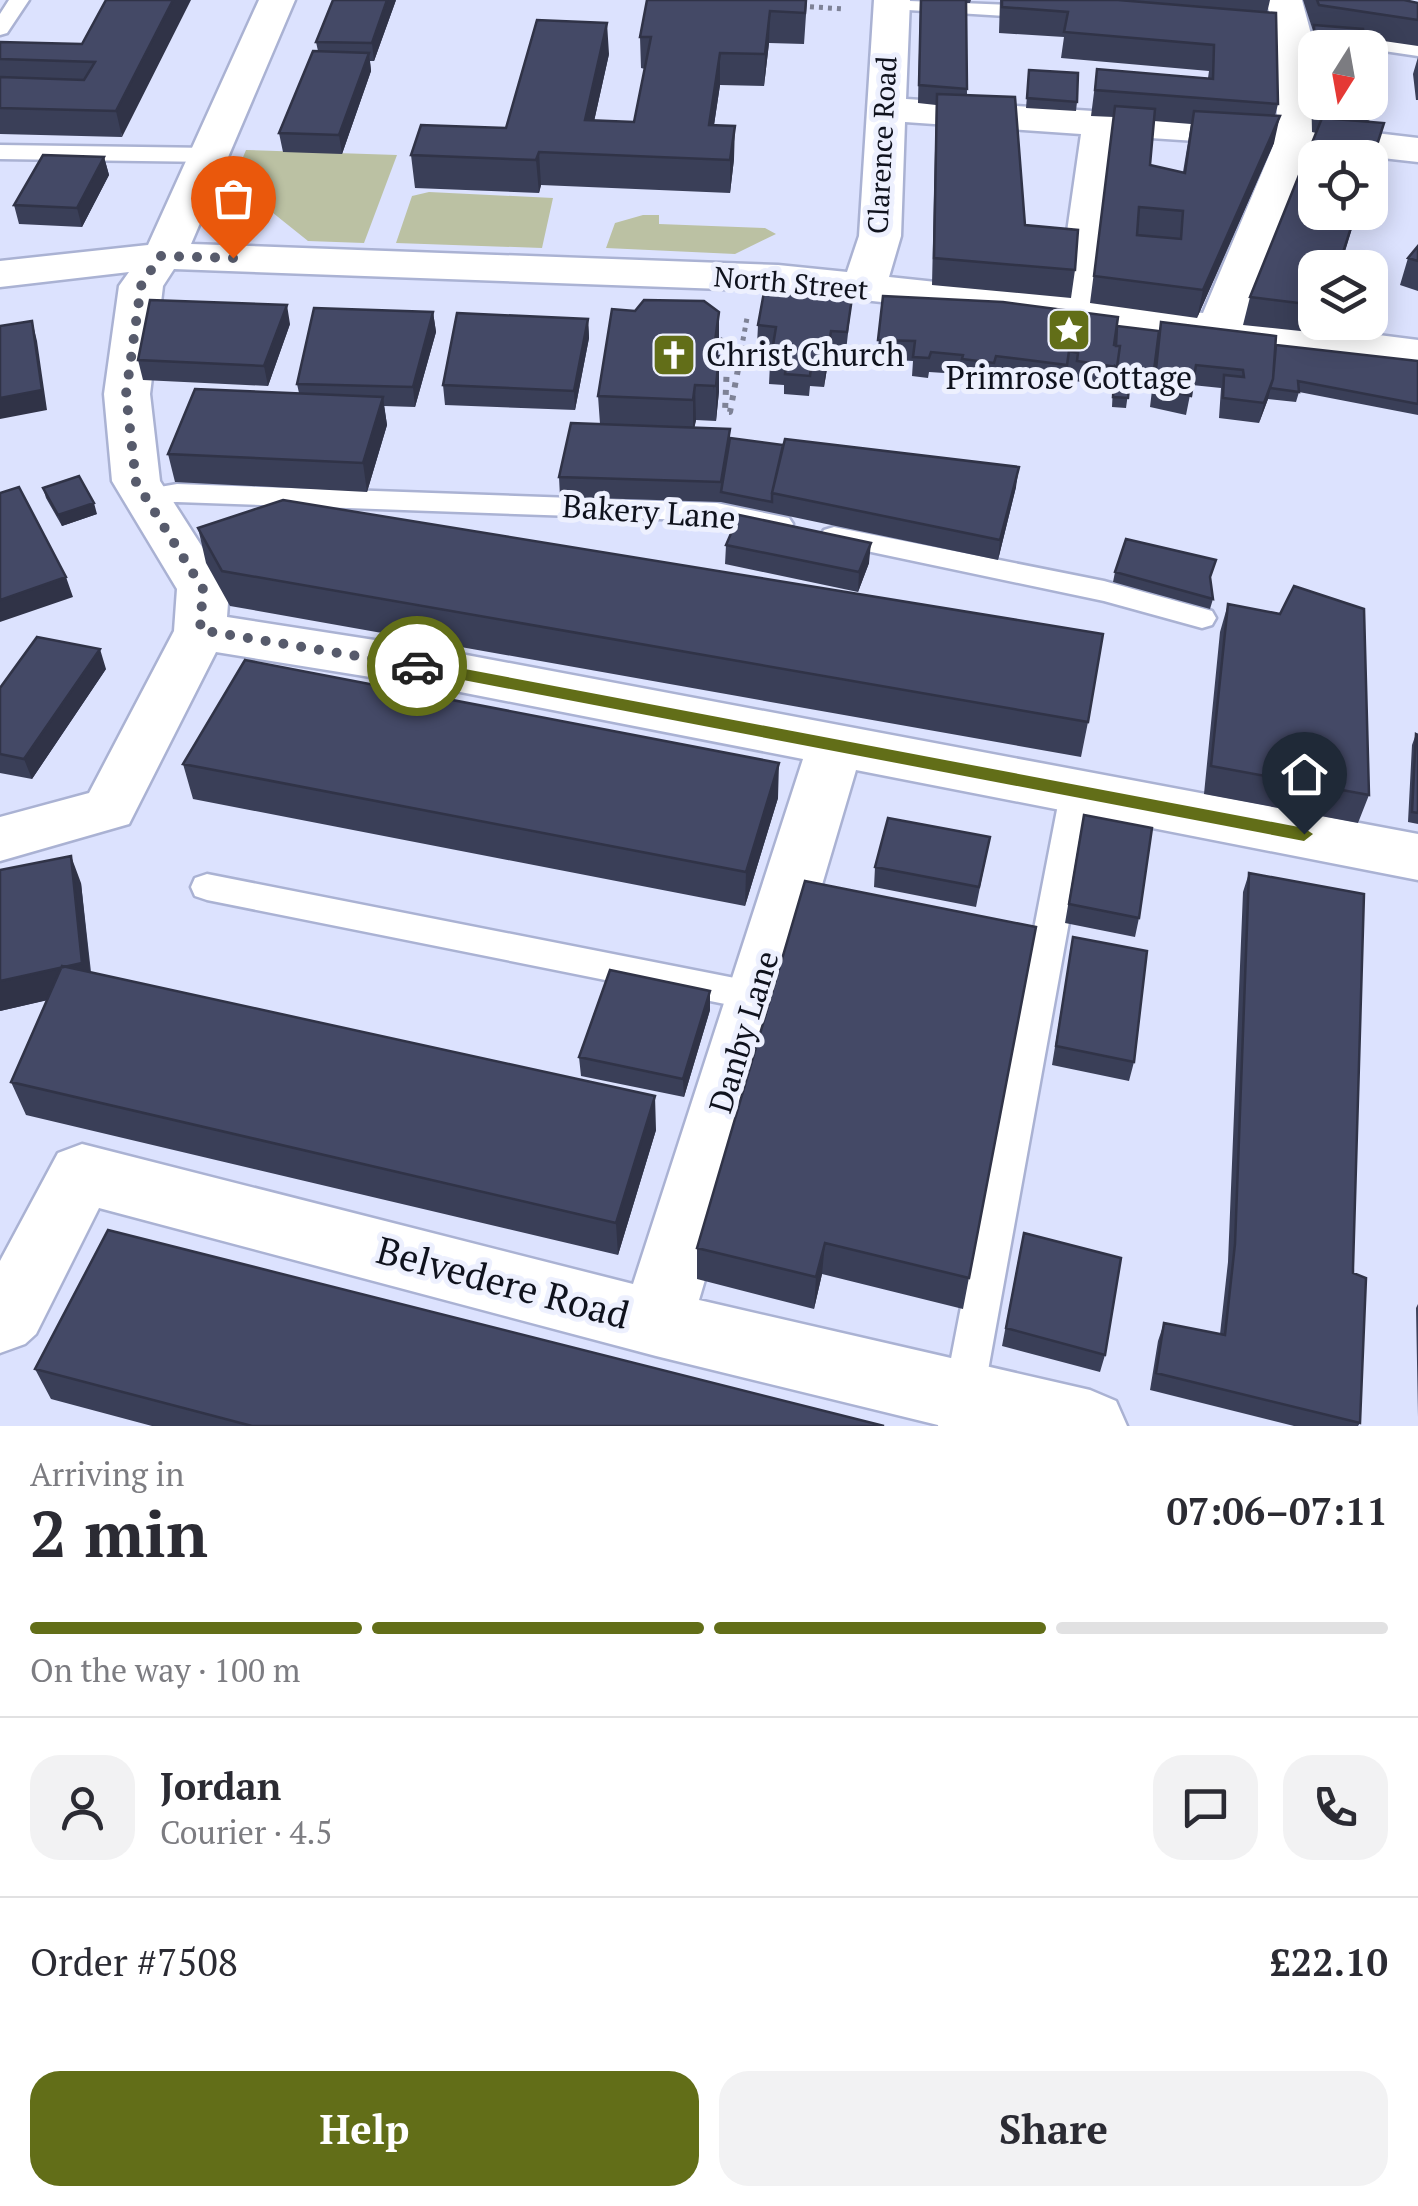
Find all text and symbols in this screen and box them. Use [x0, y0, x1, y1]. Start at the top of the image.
north arrow [1298, 30, 1388, 120]
map controls [1298, 30, 1388, 340]
street label: Clarence Road [858, 55, 905, 235]
button: locate [1298, 140, 1388, 230]
pin [191, 156, 276, 259]
icon: bag [206, 171, 261, 226]
button: layers [1298, 250, 1388, 340]
street label: North Street [712, 257, 870, 308]
place icon: Primrose Cottage [1046, 307, 1092, 353]
church icon: Christ Church [651, 332, 697, 378]
place label: Christ Church [706, 333, 905, 375]
place label: Primrose Cottage [946, 356, 1192, 398]
street label: Bakery Lane [561, 484, 737, 538]
courier [367, 616, 467, 716]
icon: car [390, 639, 445, 694]
pin [1262, 732, 1347, 835]
icon: home [1277, 747, 1332, 802]
street label: Danby Lane [698, 945, 788, 1118]
street label: Belvedere Road [371, 1224, 635, 1340]
text: Arriving in [30, 1453, 184, 1495]
text: 07:06–07:11 [1166, 1486, 1388, 1536]
text: 2 min [30, 1489, 208, 1576]
text: On the way · 100 m [30, 1649, 300, 1691]
button: person [30, 1755, 135, 1860]
button: chat [1153, 1755, 1258, 1860]
button: phone [1283, 1755, 1388, 1860]
text: Jordan [160, 1761, 281, 1811]
text: Courier · 4.5 [160, 1811, 332, 1853]
text: Order #7508 [30, 1937, 238, 1987]
text: £22.10 [1269, 1937, 1388, 1987]
button: Help [30, 2071, 699, 2186]
button: Share [719, 2071, 1388, 2186]

